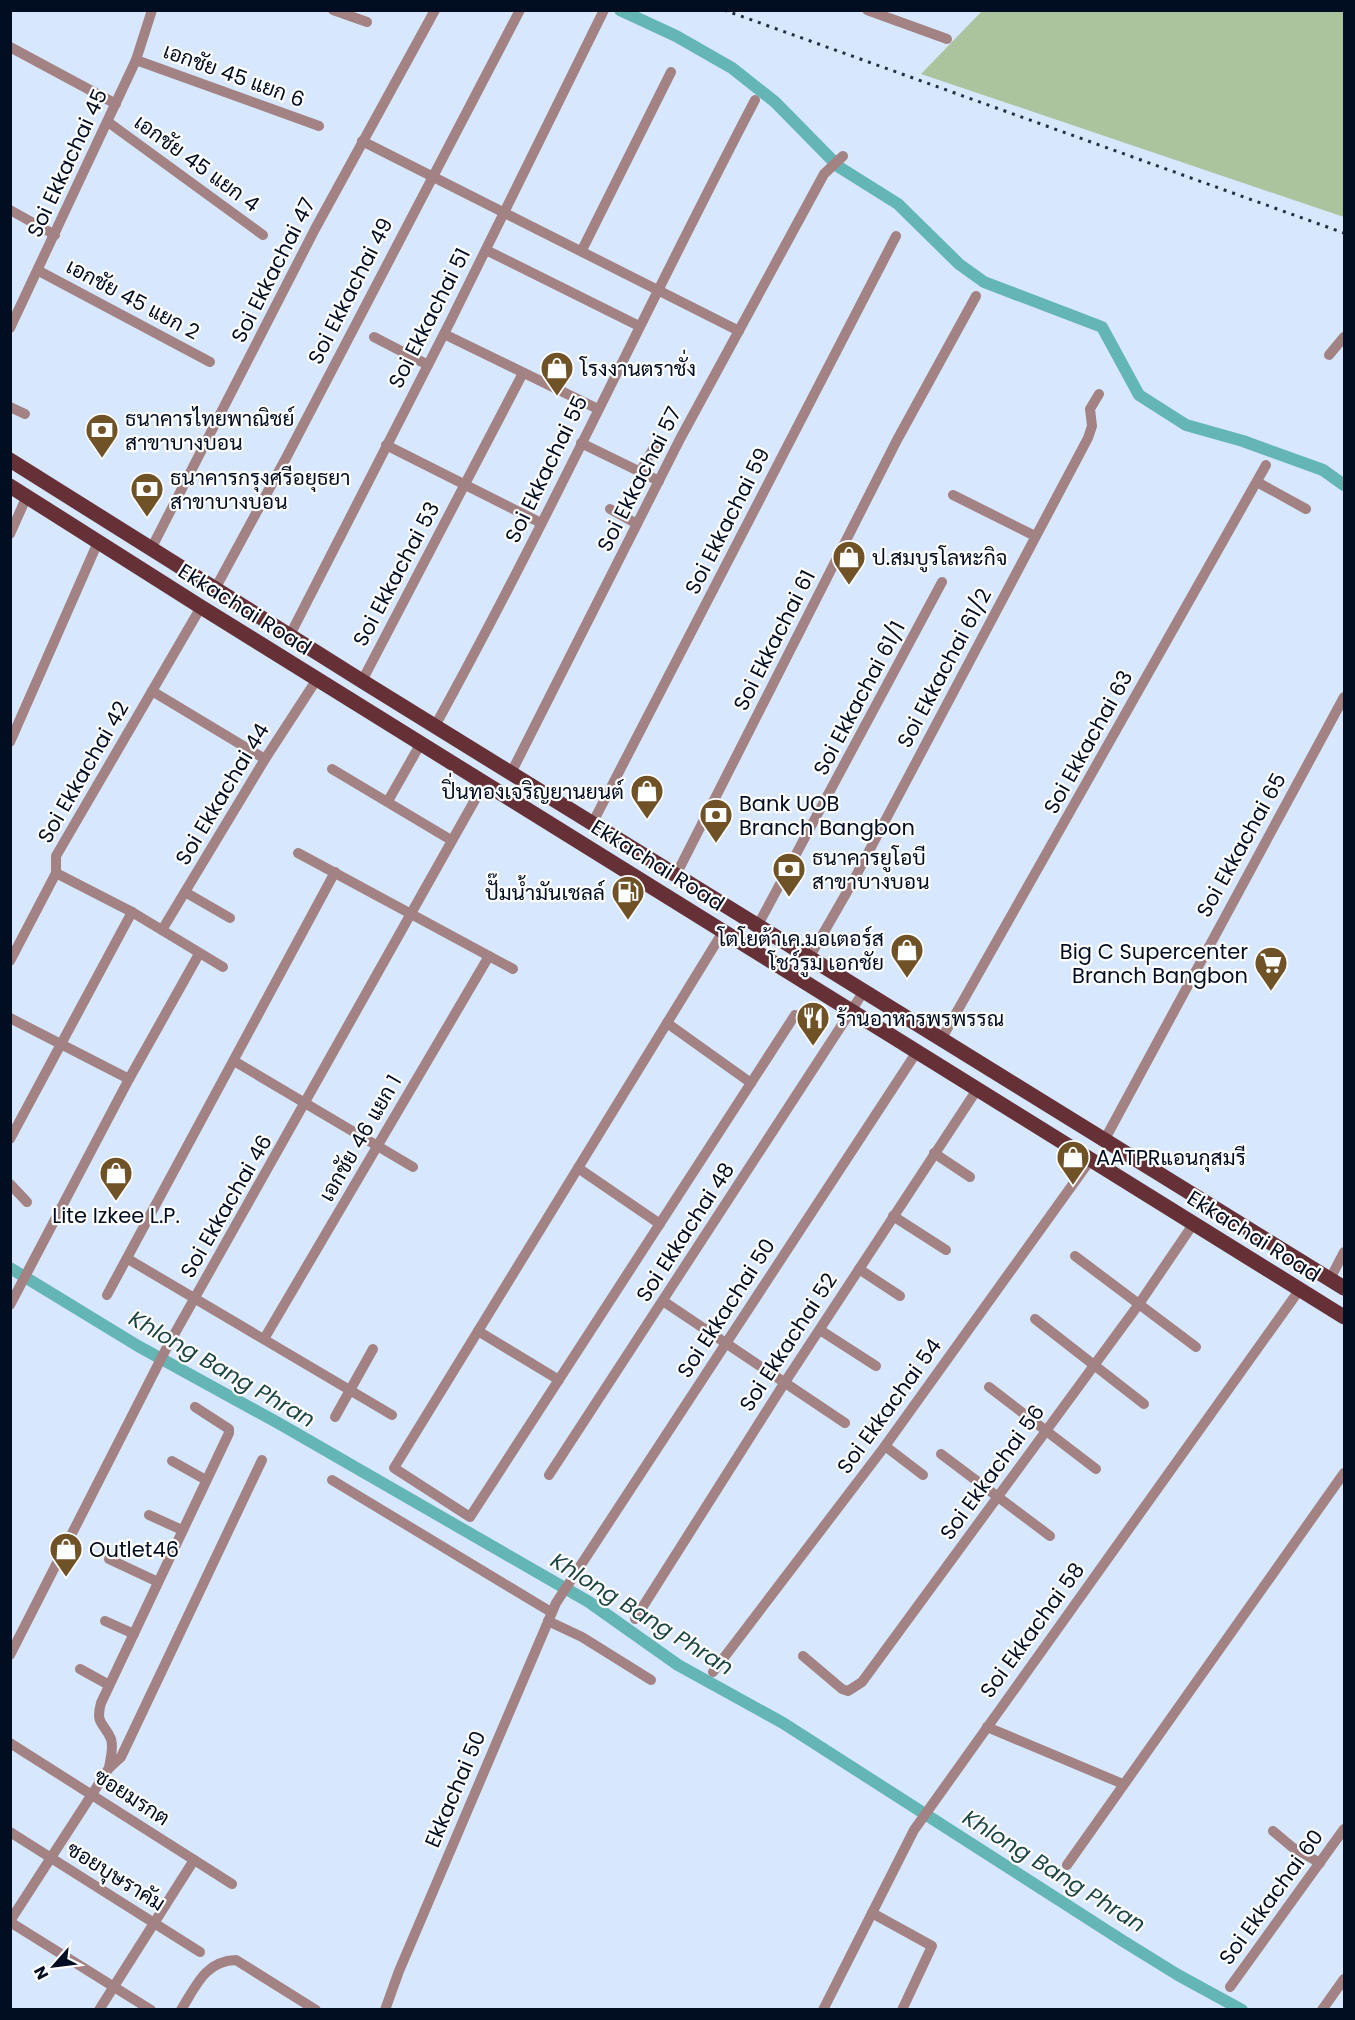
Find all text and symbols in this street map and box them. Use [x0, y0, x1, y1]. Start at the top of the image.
street label: เอกชัย 45 แยก 6 [159, 36, 309, 114]
street label: Soi Ekkachai 45 [20, 84, 114, 242]
street label: เอกชัย 45 แยก 4 [128, 108, 266, 218]
street label: Soi Ekkachai 47 [224, 193, 322, 347]
street label: Soi Ekkachai 49 [301, 213, 399, 369]
street label: Soi Ekkachai 51 [381, 243, 477, 393]
street label: เอกชัย 45 แยก 2 [61, 252, 205, 346]
place label: โรงงานตราชั่ง [579, 349, 696, 383]
shop icon: โรงงานตราชั่ง [539, 350, 575, 397]
street label: Soi Ekkachai 55 [498, 390, 594, 548]
street label: Soi Ekkachai 57 [590, 402, 688, 556]
place label: ธนาคารไทยพาณิชย์ สาขาบางบอน [125, 404, 294, 457]
bank icon: ธนาคารไทยพาณิชย์ สาขาบางบอน [84, 412, 120, 459]
street label: Soi Ekkachai 59 [678, 443, 776, 599]
place label: ธนาคารกรุงศรีอยุธยา สาขาบางบอน [170, 463, 350, 516]
bank icon: ธนาคารกรุงศรีอยุธยา สาขาบางบอน [129, 471, 165, 518]
street label: Soi Ekkachai 53 [346, 497, 446, 651]
shop icon: ป.สมบูรโลหะกิจ [831, 539, 867, 586]
place label: ป.สมบูรโลหะกิจ [872, 543, 1007, 573]
street label: Ekkachai Road [173, 556, 317, 662]
street label: Soi Ekkachai 61 [726, 565, 822, 715]
street label: Soi Ekkachai 61/2 [890, 583, 998, 753]
street label: Soi Ekkachai 61/1 [806, 616, 912, 780]
street label: Soi Ekkachai 63 [1037, 665, 1139, 819]
street label: Soi Ekkachai 42 [31, 696, 135, 848]
street label: Soi Ekkachai 44 [168, 718, 276, 870]
street label: Soi Ekkachai 65 [1189, 768, 1293, 922]
place label: ปิ่นทองเจริญยานยนต์ [441, 772, 624, 806]
shop icon: ปิ่นทองเจริญยานยนต์ [629, 773, 665, 820]
place label: Bank UOB Branch Bangbon [739, 789, 915, 842]
bank icon: Bank UOB Branch Bangbon [698, 797, 734, 844]
street label: Ekkachai Road [586, 812, 730, 918]
place label: ธนาคารยูโอบี สาขาบางบอน [812, 843, 930, 896]
bank icon: ธนาคารยูโอบี สาขาบางบอน [771, 851, 807, 898]
place label: ปั๊มน้ำมันเชลล์ [485, 873, 605, 907]
fuel station icon: ปั๊มน้ำมันเชลล์ [610, 874, 646, 921]
place label: โตโยต้าเค.มอเตอร์ส โชว์รูม เอกชัย [717, 924, 884, 978]
shop icon: โตโยต้าเค.มอเตอร์ส โชว์รูม เอกชัย [889, 932, 925, 979]
place label: Big C Supercenter Branch Bangbon [1060, 937, 1248, 990]
supermarket icon: Big C Supercenter Branch Bangbon [1253, 945, 1289, 992]
restaurant icon: ร้านอาหารพรพรรณ [795, 1000, 831, 1047]
place label: ร้านอาหารพรพรรณ [836, 1004, 1004, 1033]
street label: เอกชัย 46 แยก 1 [312, 1069, 408, 1207]
street label: Soi Ekkachai 46 [173, 1129, 279, 1283]
shop icon: AATPRแอนกุสมรี [1055, 1139, 1091, 1186]
place label: AATPRแอนกุสมรี [1096, 1143, 1246, 1172]
shop icon: Lite Izkee L.P. [98, 1155, 134, 1202]
street label: Soi Ekkachai 48 [629, 1157, 741, 1307]
street label: Ekkachai Road [1182, 1183, 1326, 1289]
place label: Lite Izkee L.P. [52, 1201, 180, 1230]
street label: Soi Ekkachai 50 [670, 1233, 782, 1383]
street label: Soi Ekkachai 52 [732, 1267, 844, 1417]
water label: Khlong Bang Phran [123, 1303, 321, 1435]
street label: Soi Ekkachai 54 [830, 1332, 948, 1480]
street label: Soi Ekkachai 56 [933, 1398, 1051, 1546]
shop icon: Outlet46 [48, 1531, 84, 1578]
place label: Outlet46 [89, 1535, 179, 1564]
water label: Khlong Bang Phran [545, 1545, 739, 1683]
street label: Soi Ekkachai 58 [973, 1556, 1091, 1704]
street label: Ekkachai 50 [417, 1726, 493, 1852]
street label: ซอยมรกต [88, 1762, 176, 1832]
water label: Khlong Bang Phran [957, 1802, 1151, 1940]
street label: Soi Ekkachai 60 [1212, 1823, 1330, 1971]
street label: ซอยบุษราคัม [61, 1834, 171, 1918]
north arrow [24, 1936, 84, 1996]
text: N [28, 1962, 54, 1984]

